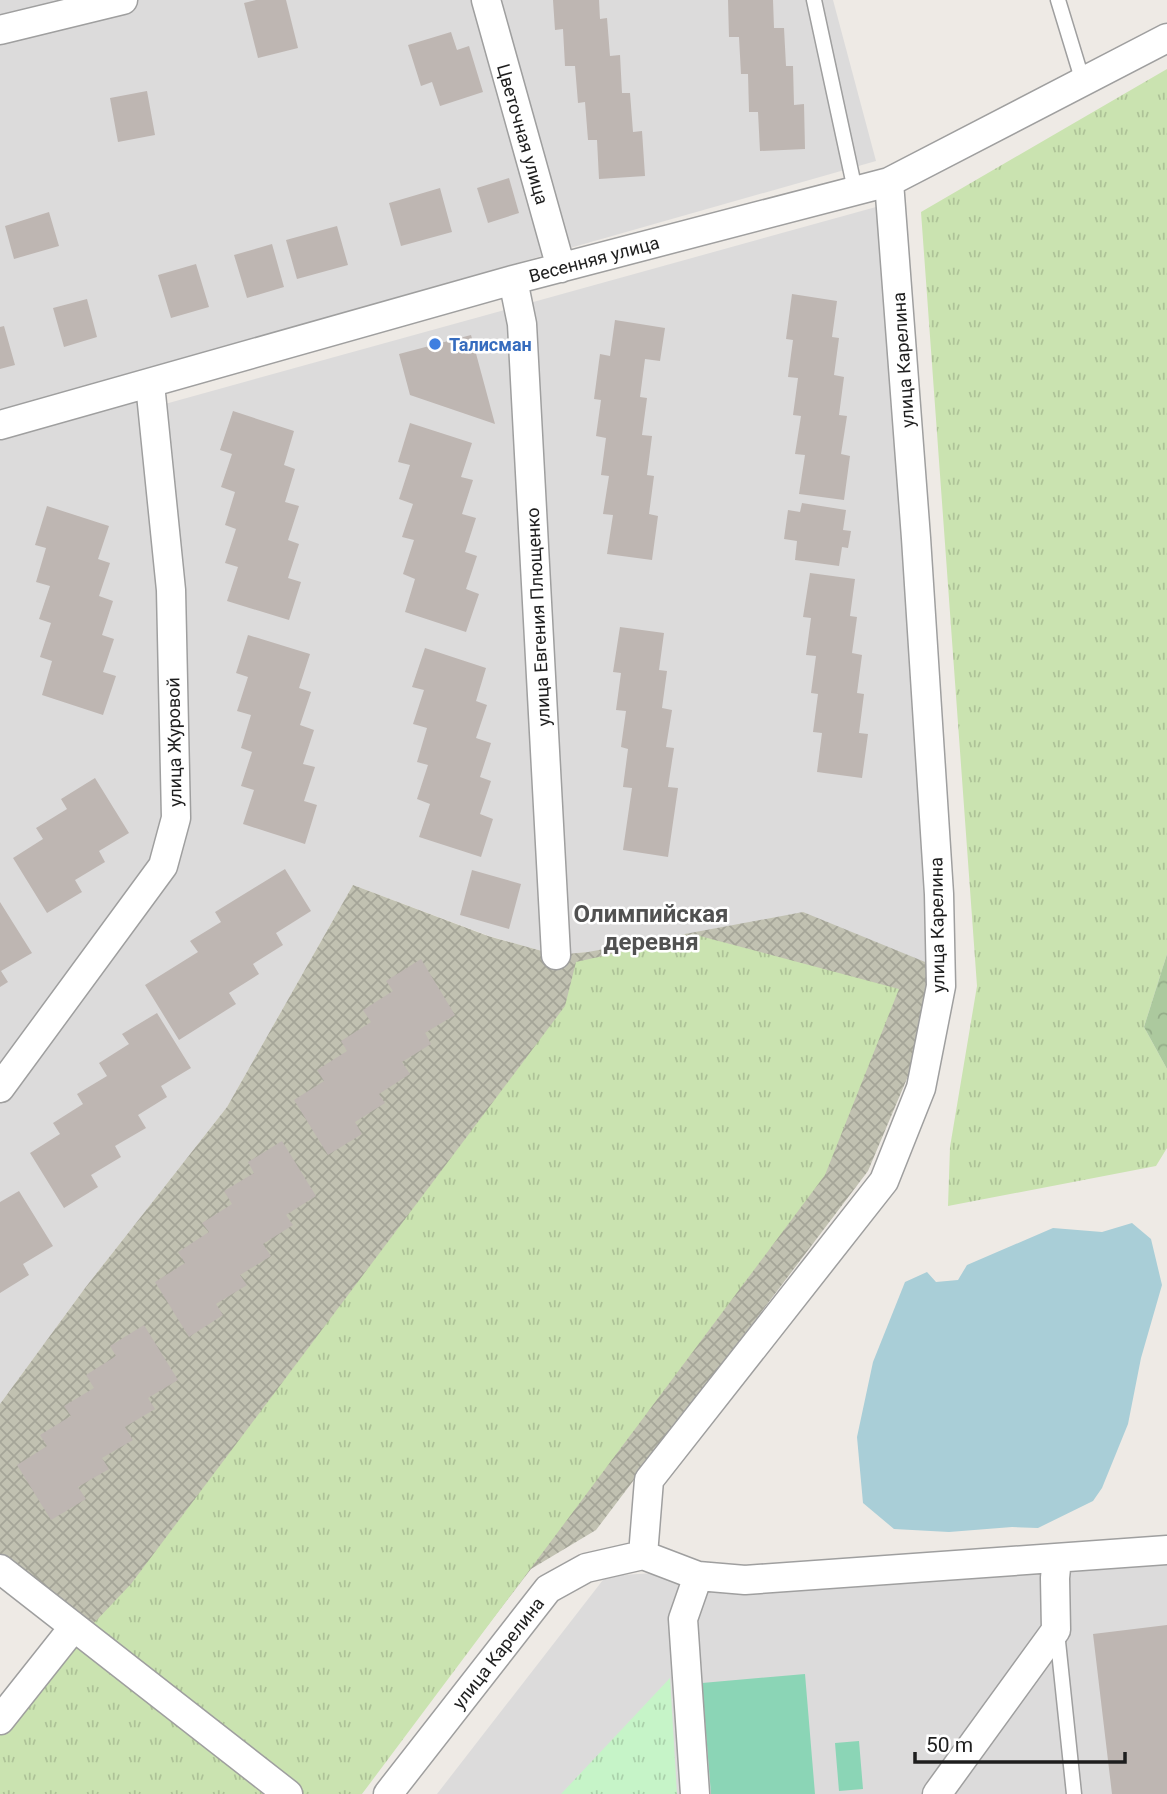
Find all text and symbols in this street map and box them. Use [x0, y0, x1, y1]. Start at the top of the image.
street label: Цветочная улица [493, 61, 553, 207]
street label: Весенняя улица [527, 232, 661, 286]
street label: улица Карелина [888, 292, 918, 428]
place label: Талисман [449, 334, 532, 355]
marker: Талисман [427, 336, 443, 352]
street label: улица Евгения Плющенко [522, 507, 554, 727]
street label: улица Журовой [162, 677, 186, 807]
street label: улица Карелина [925, 857, 949, 993]
district label: Олимпийская деревня [573, 900, 729, 956]
street label: улица Карелина [448, 1593, 548, 1713]
scale bar [915, 1720, 1125, 1764]
text: 50 m [926, 1733, 973, 1757]

